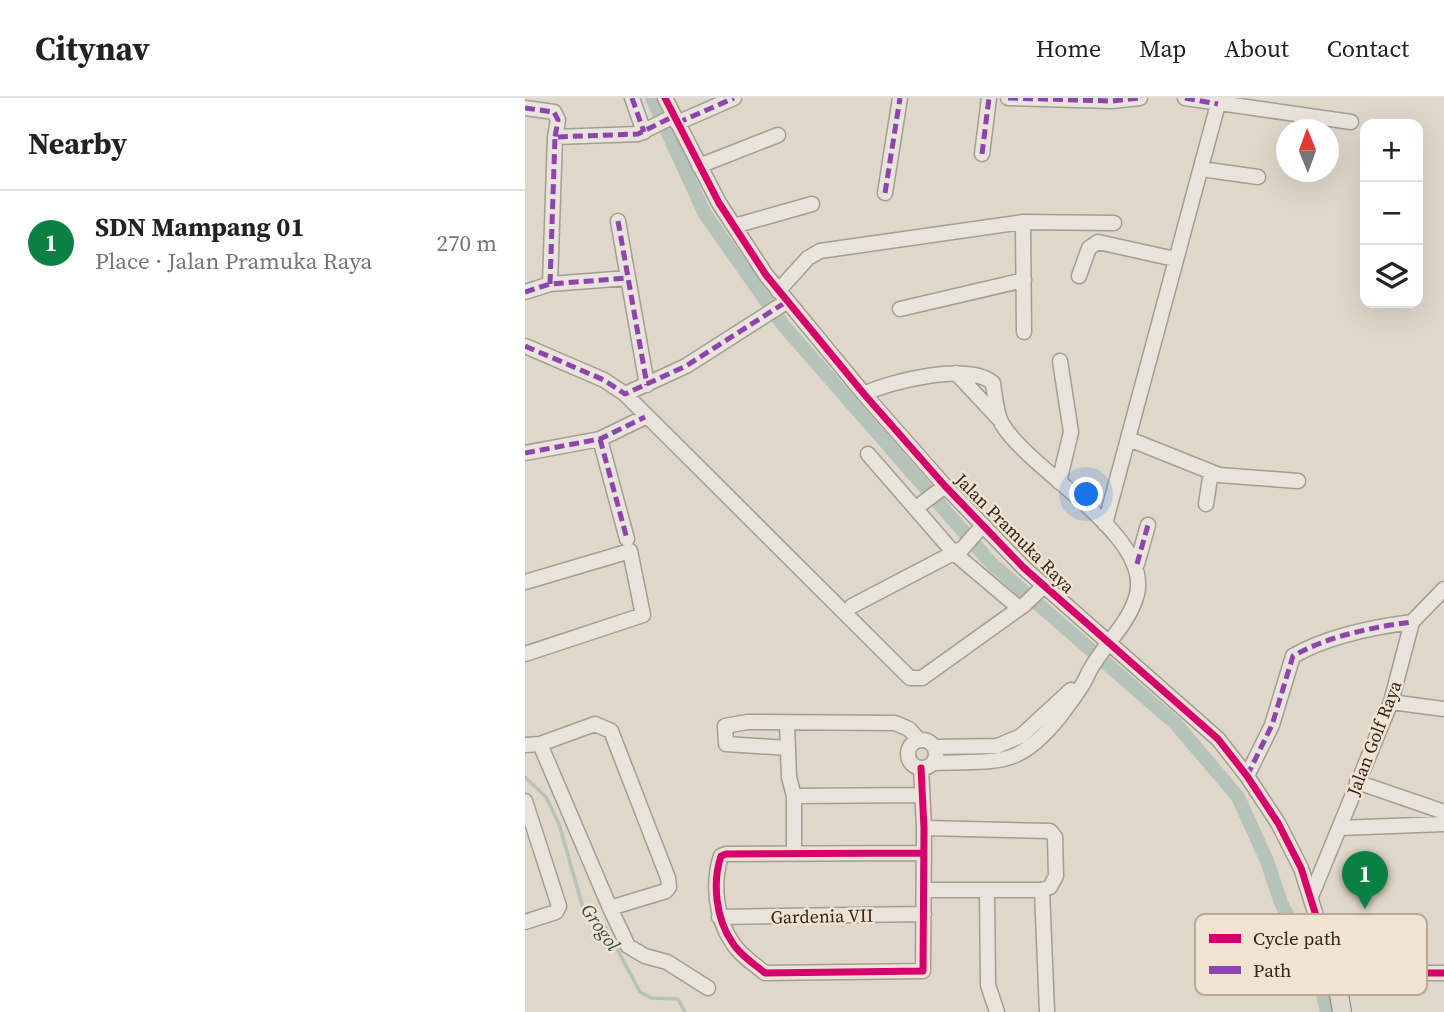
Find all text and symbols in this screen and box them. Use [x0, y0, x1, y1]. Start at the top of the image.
text: Citynav [35, 26, 150, 71]
text: Home [1036, 32, 1101, 65]
text: Map [1139, 32, 1186, 65]
text: About [1224, 32, 1289, 65]
text: Contact [1327, 32, 1409, 65]
north arrow [1276, 119, 1339, 182]
map controls [1360, 119, 1423, 308]
button: + [1360, 119, 1423, 182]
text: Nearby [28, 123, 127, 164]
button: − [1360, 182, 1423, 245]
text: SDN Mampang 01 [95, 209, 304, 245]
text: 1 [45, 227, 57, 259]
text: 270 m [436, 227, 497, 259]
text: Place · Jalan Pramuka Raya [95, 245, 372, 277]
button: layers [1360, 245, 1423, 308]
street label: Jalan Pramuka Raya [949, 467, 1081, 599]
your location [1069, 477, 1103, 511]
street label: Jalan Golf Raya [1340, 676, 1408, 800]
pin: 1 [1342, 851, 1388, 909]
water label: Grogol [575, 898, 627, 956]
street label: Gardenia VII [770, 903, 874, 929]
legend [1195, 914, 1427, 995]
text: Cycle path [1253, 925, 1342, 951]
text: Path [1253, 957, 1291, 983]

